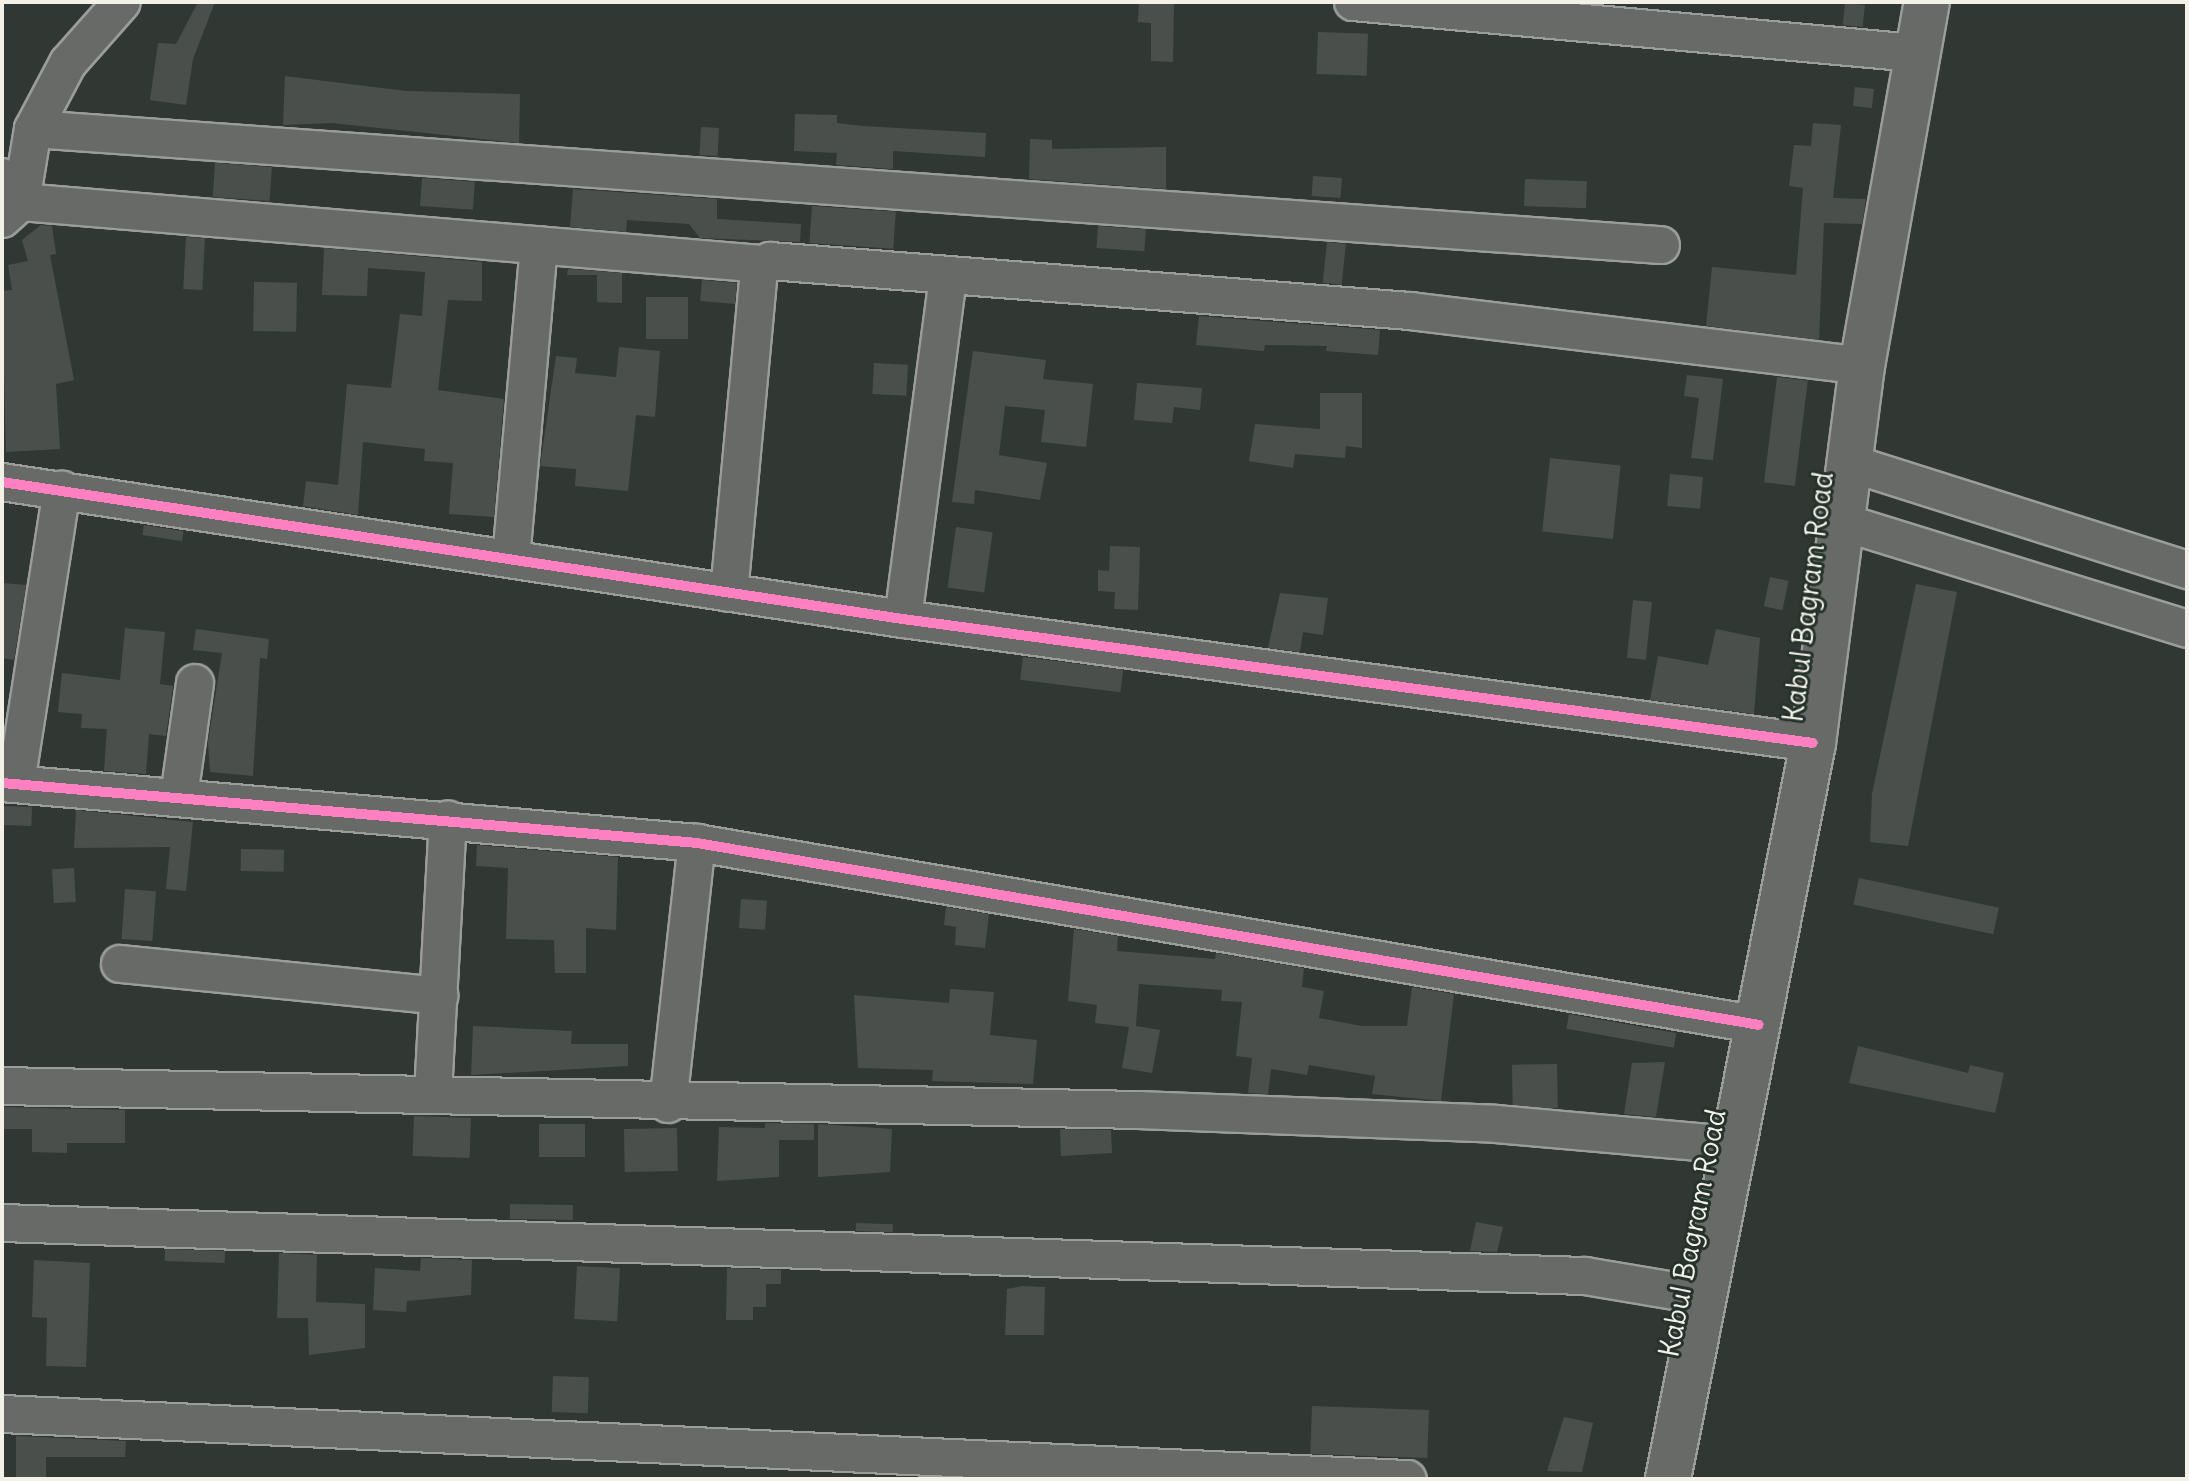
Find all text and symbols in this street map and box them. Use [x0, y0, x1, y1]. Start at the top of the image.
street label: Kabul Bagram Road [1776, 470, 1840, 724]
street label: Kabul Bagram Road [1651, 1106, 1733, 1360]

